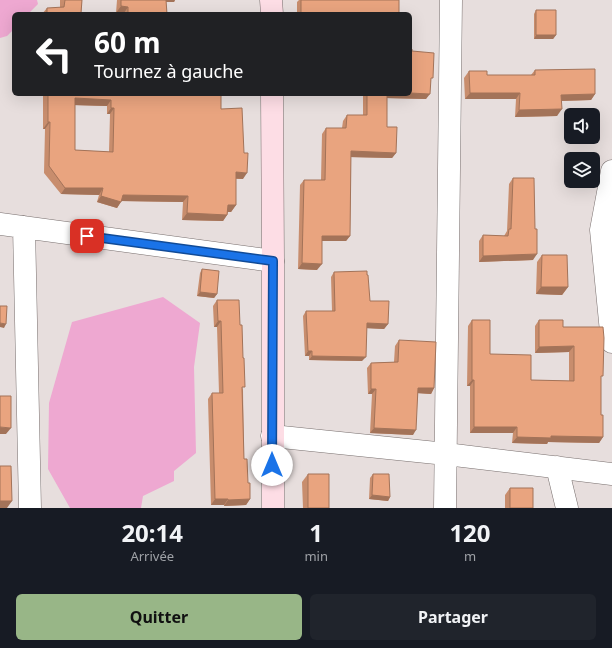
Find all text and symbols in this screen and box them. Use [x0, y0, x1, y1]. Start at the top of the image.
text: 60 m [94, 23, 161, 61]
icon: left [28, 28, 80, 80]
text: Tournez à gauche [94, 59, 243, 83]
map controls [564, 108, 600, 188]
button: sound [564, 108, 600, 144]
button: layers [564, 152, 600, 188]
pin [70, 219, 104, 253]
icon: arrive [76, 225, 98, 247]
position arrow [251, 444, 293, 486]
text: 20:14 [121, 516, 183, 549]
text: 1 [309, 516, 323, 549]
text: 120 [449, 516, 491, 549]
text: Arrivée [130, 547, 174, 565]
text: min [304, 547, 328, 565]
text: m [464, 547, 476, 565]
button: Quitter [16, 594, 302, 640]
button: Partager [310, 594, 596, 640]

